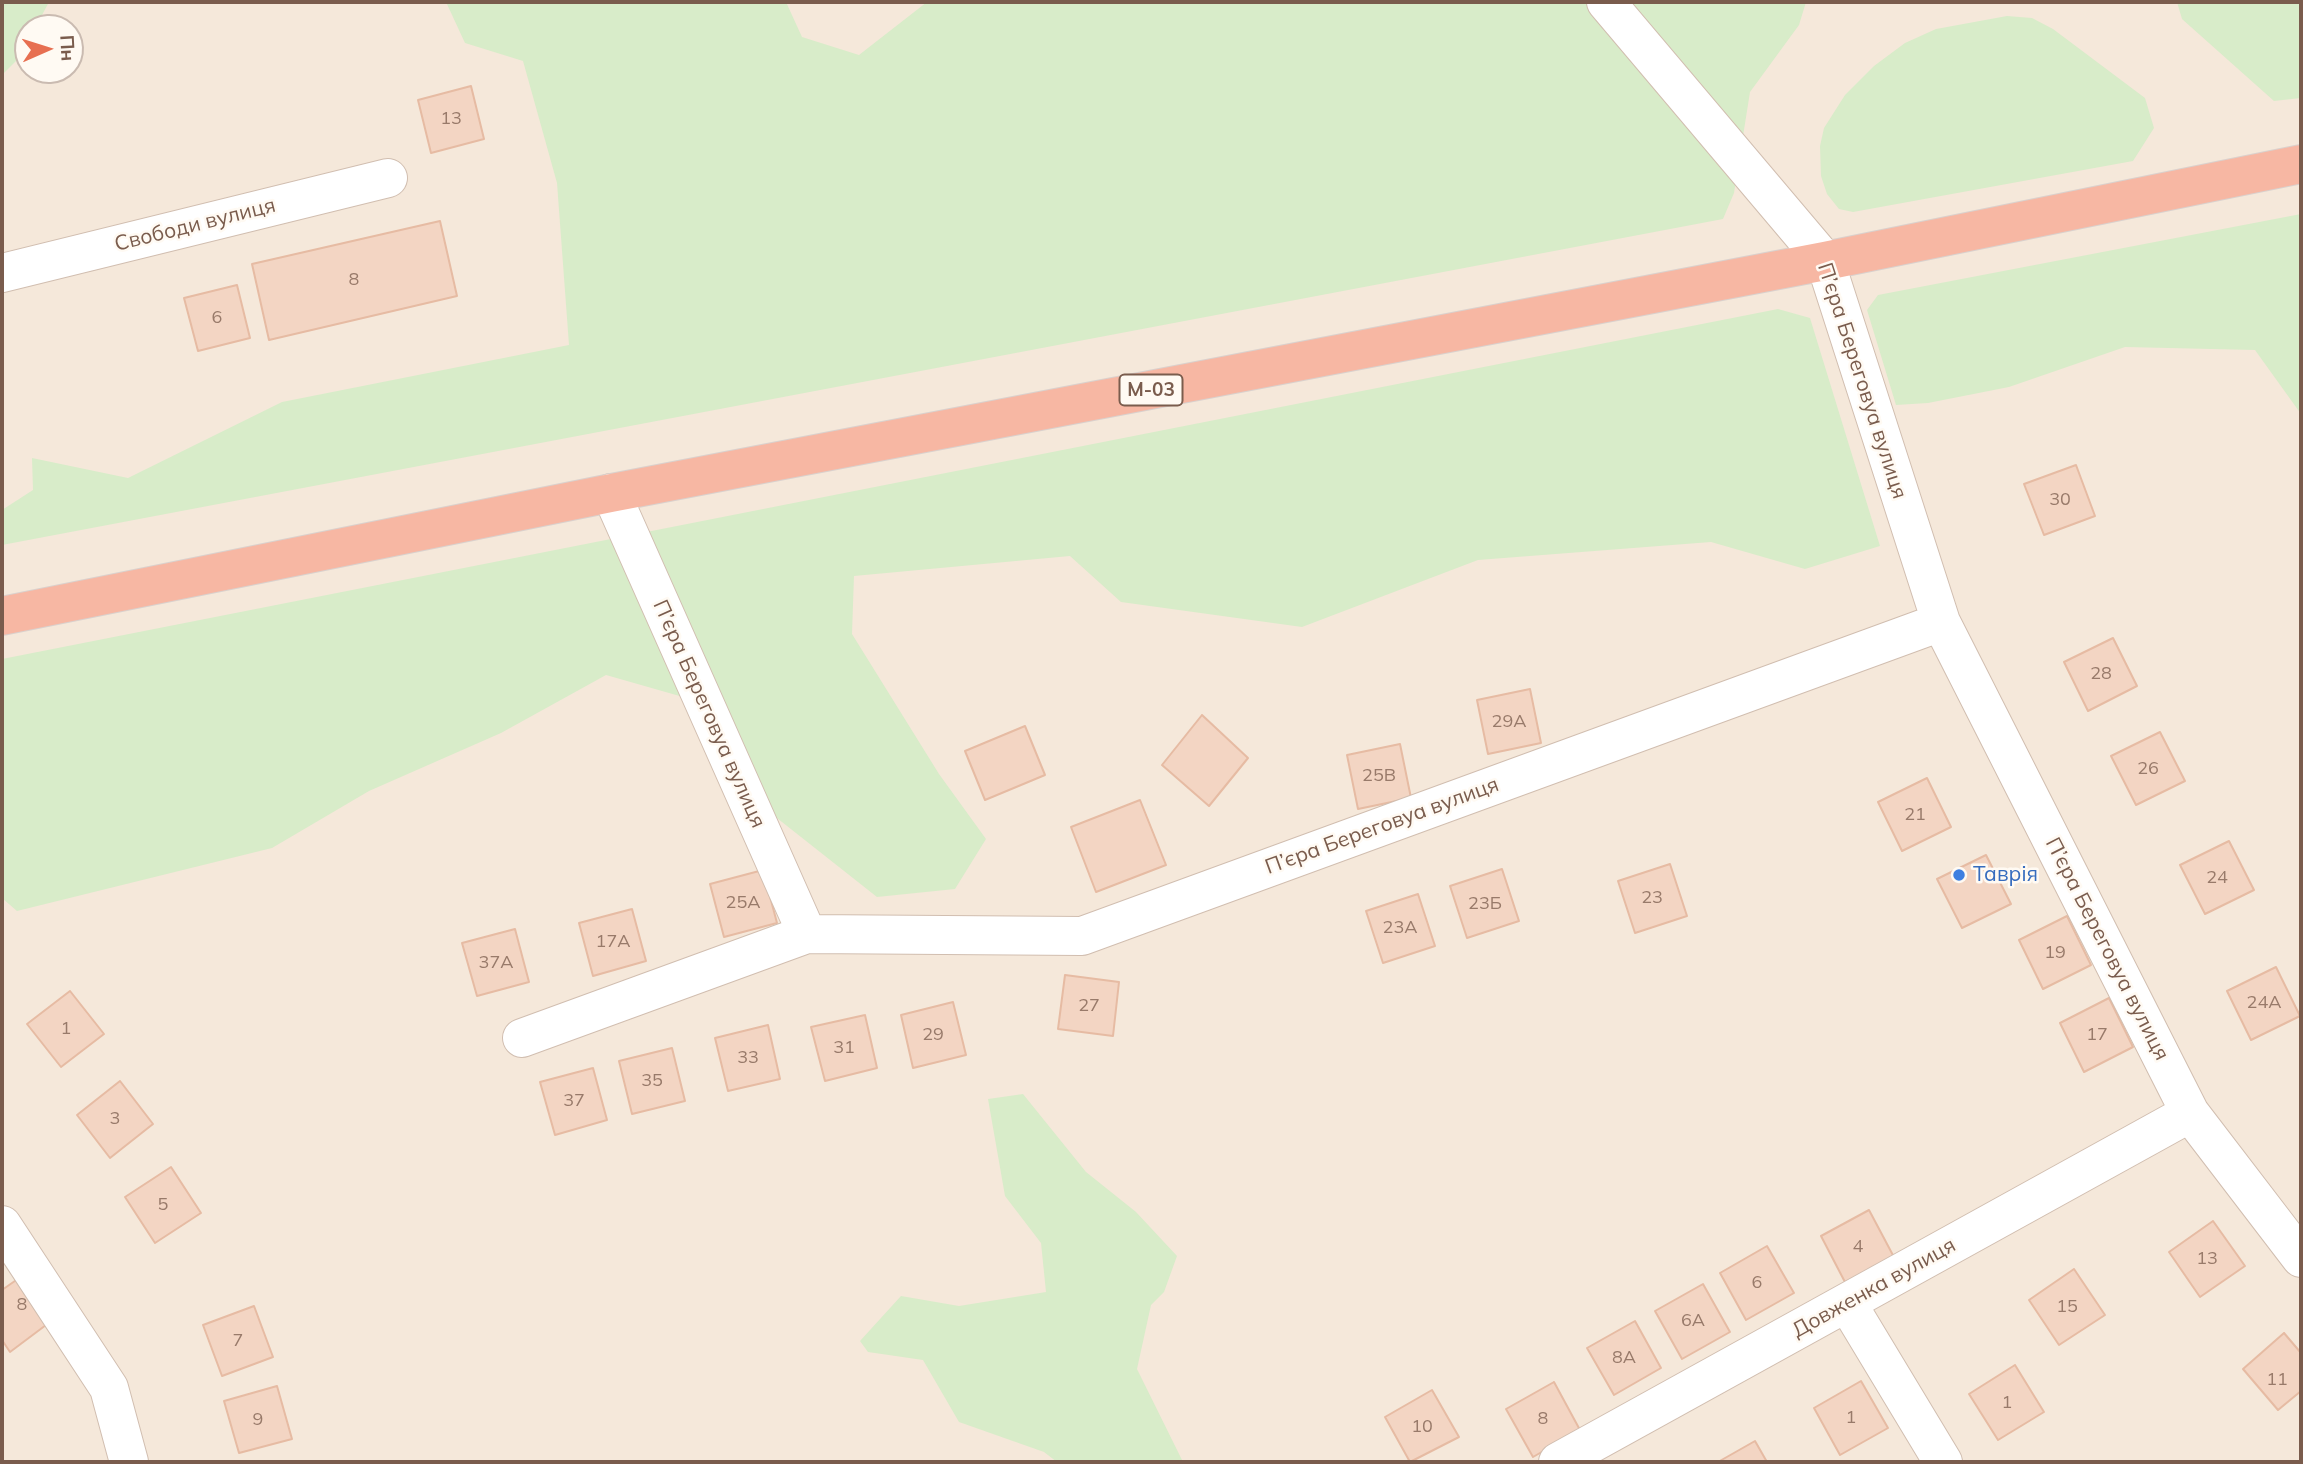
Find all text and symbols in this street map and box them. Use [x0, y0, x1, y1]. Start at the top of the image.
north arrow [14, 14, 84, 84]
text: Пн [55, 34, 81, 62]
house number: 13 [440, 108, 462, 130]
street label: Свободи вулиця [112, 193, 278, 257]
street label: П’єра Береговуа вулиця [1812, 260, 1912, 502]
house number: 8 [349, 269, 359, 291]
house number: 6 [212, 307, 222, 329]
road number: М-03 [1120, 374, 1182, 406]
house number: 30 [2049, 489, 2071, 511]
street label: П’єра Береговуа вулиця [647, 596, 771, 832]
house number: 28 [2090, 663, 2112, 685]
house number: 29А [1492, 711, 1526, 733]
house number: 26 [2137, 758, 2159, 780]
house number: 25В [1362, 765, 1396, 787]
street label: П’єра Береговуа вулиця [1262, 772, 1502, 880]
house number: 21 [1904, 804, 1926, 826]
street label: П’єра Береговуа вулиця [2040, 833, 2174, 1065]
place label: Таврiя [1973, 862, 2038, 888]
marker: Таврiя [1951, 867, 1967, 883]
house number: 24 [2206, 867, 2228, 889]
house number: 23 [1641, 887, 1663, 909]
house number: 25А [726, 892, 760, 914]
house number: 23Б [1468, 893, 1502, 915]
house number: 23А [1383, 917, 1417, 939]
house number: 17А [596, 931, 630, 953]
house number: 19 [2044, 942, 2066, 964]
house number: 37А [479, 952, 513, 974]
house number: 24А [2247, 992, 2281, 1014]
house number: 27 [1078, 995, 1100, 1017]
house number: 1 [61, 1018, 71, 1040]
house number: 29 [922, 1024, 944, 1046]
house number: 17 [2086, 1024, 2108, 1046]
house number: 31 [833, 1037, 855, 1059]
house number: 33 [737, 1047, 759, 1069]
house number: 35 [641, 1070, 663, 1092]
house number: 37 [563, 1090, 585, 1112]
house number: 3 [110, 1108, 120, 1130]
house number: 5 [158, 1194, 168, 1216]
street label: Довженка вулиця [1788, 1233, 1960, 1343]
house number: 4 [1853, 1236, 1863, 1258]
house number: 13 [2196, 1248, 2218, 1270]
house number: 6 [1752, 1272, 1762, 1294]
house number: 8 [17, 1294, 27, 1316]
house number: 15 [2056, 1296, 2078, 1318]
house number: 6А [1681, 1310, 1705, 1332]
house number: 7 [233, 1330, 243, 1352]
house number: 8А [1612, 1347, 1636, 1369]
house number: 11 [2266, 1369, 2288, 1391]
house number: 1 [2002, 1392, 2012, 1414]
house number: 1 [1846, 1407, 1856, 1429]
house number: 8 [1538, 1408, 1548, 1430]
house number: 9 [253, 1409, 263, 1431]
house number: 10 [1411, 1416, 1433, 1438]

